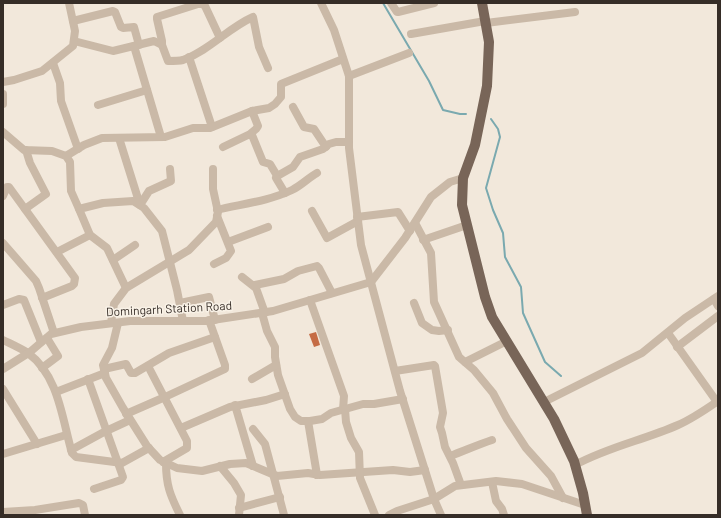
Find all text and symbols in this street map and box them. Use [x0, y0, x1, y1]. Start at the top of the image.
street label: Domingarh Station Road [106, 298, 232, 318]

